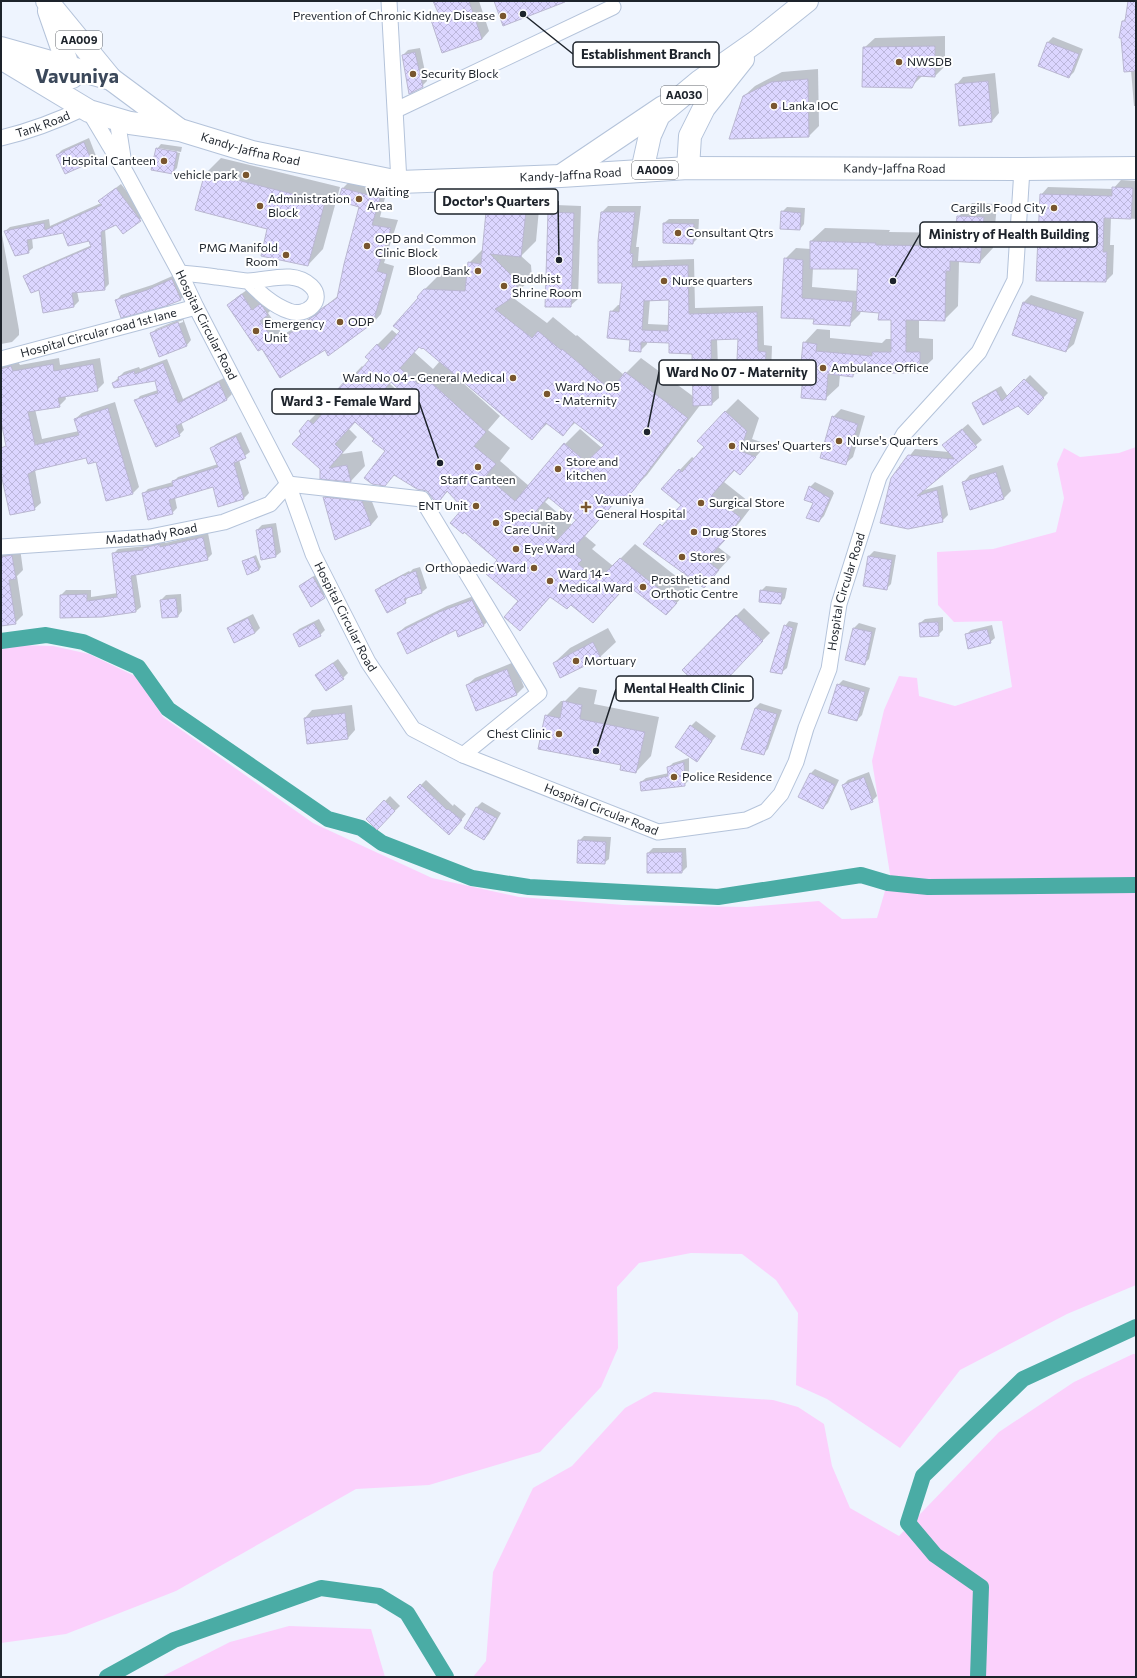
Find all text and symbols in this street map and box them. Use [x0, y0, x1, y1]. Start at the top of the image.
place label: Prevention of Chronic Kidney Disease [293, 8, 495, 22]
marker: Prevention of Chronic Kidney Disease [498, 11, 508, 21]
road number: AA009 [56, 31, 102, 49]
callout: Establishment Branch [573, 42, 719, 67]
text: Establishment Branch [581, 46, 711, 62]
place label: NWSDB [907, 54, 952, 68]
marker: NWSDB [894, 57, 904, 67]
district label: Vavuniya [35, 63, 119, 87]
place label: Security Block [421, 66, 499, 80]
marker: Security Block [408, 69, 418, 79]
road number: AA030 [661, 86, 707, 104]
place label: Lanka IOC [782, 98, 838, 112]
marker: Lanka IOC [769, 101, 779, 111]
street label: Tank Road [14, 107, 72, 140]
street label: Kandy-Jaffna Road [199, 129, 301, 168]
place label: Hospital Canteen [62, 153, 156, 167]
marker: Hospital Canteen [159, 156, 169, 166]
street label: Kandy-Jaffna Road [843, 160, 945, 176]
road number: AA009 [632, 161, 678, 179]
street label: Kandy-Jaffna Road [519, 164, 622, 184]
place label: vehicle park [173, 167, 238, 181]
marker: vehicle park [241, 170, 251, 180]
place label: Waiting Area [367, 184, 410, 212]
callout: Doctor's Quarters [435, 189, 558, 214]
place label: Administration Block [268, 191, 350, 219]
text: Doctor's Quarters [442, 193, 550, 209]
marker: Waiting Area [354, 194, 364, 204]
place label: Cargills Food City [951, 200, 1046, 214]
marker: Administration Block [255, 201, 265, 211]
marker: Cargills Food City [1049, 203, 1059, 213]
callout: Ministry of Health Building [920, 222, 1097, 247]
place label: Consultant Qtrs [686, 225, 774, 239]
text: Ministry of Health Building [929, 226, 1089, 242]
marker: Consultant Qtrs [673, 228, 683, 238]
place label: OPD and Common Clinic Block [375, 231, 476, 259]
place label: PMG Manifold Room [199, 240, 278, 268]
marker: OPD and Common Clinic Block [362, 241, 372, 251]
marker: PMG Manifold Room [281, 250, 291, 260]
place label: Blood Bank [408, 263, 470, 277]
marker: Blood Bank [473, 266, 483, 276]
street label: Hospital Circular Road [173, 267, 241, 382]
place label: Buddhist Shrine Room [512, 271, 582, 299]
place label: Nurse quarters [672, 273, 752, 287]
marker: Nurse quarters [659, 276, 669, 286]
marker: Buddhist Shrine Room [499, 281, 509, 291]
street label: Hospital Circular road 1st lane [19, 305, 178, 360]
place label: ODP [348, 314, 375, 328]
place label: Emergency Unit [264, 316, 324, 344]
marker: ODP [335, 317, 345, 327]
marker: Emergency Unit [251, 326, 261, 336]
callout: Ward No 07 - Maternity [659, 360, 816, 385]
place label: Ambulance Office [831, 360, 929, 374]
marker: Ambulance Office [818, 363, 828, 373]
text: Ward No 07 - Maternity [666, 364, 808, 380]
place label: Ward No 04 - General Medical [342, 370, 505, 384]
marker: Ward No 04 - General Medical [508, 373, 518, 383]
place label: Ward No 05 - Maternity [555, 379, 620, 407]
callout: Ward 3 - Female Ward [272, 389, 419, 414]
marker: Ward No 05 - Maternity [542, 389, 552, 399]
text: Ward 3 - Female Ward [281, 393, 411, 409]
place label: Nurse's Quarters [847, 433, 938, 447]
marker: Nurse's Quarters [834, 436, 844, 446]
place label: Nurses' Quarters [740, 438, 831, 452]
marker: Nurses' Quarters [727, 441, 737, 451]
place label: Store and kitchen [566, 454, 618, 482]
marker: Staff Canteen [473, 462, 483, 472]
marker: Store and kitchen [553, 464, 563, 474]
place label: Staff Canteen [440, 472, 516, 486]
place label: Vavuniya General Hospital [595, 492, 686, 520]
place label: Surgical Store [709, 495, 785, 509]
place label: ENT Unit [418, 498, 468, 512]
marker: Surgical Store [696, 498, 706, 508]
marker: ENT Unit [471, 501, 481, 511]
marker: Vavuniya General Hospital [580, 501, 592, 513]
place label: Special Baby Care Unit [504, 508, 572, 536]
marker: Special Baby Care Unit [491, 518, 501, 528]
street label: Madathady Road [105, 520, 198, 546]
place label: Drug Stores [702, 524, 766, 538]
marker: Drug Stores [689, 527, 699, 537]
street label: Hospital Circular Road [824, 531, 867, 651]
place label: Eye Ward [524, 541, 575, 555]
marker: Eye Ward [511, 544, 521, 554]
place label: Stores [690, 549, 725, 563]
marker: Stores [677, 552, 687, 562]
street label: Hospital Circular Road [312, 559, 380, 674]
place label: Orthopaedic Ward [425, 560, 526, 574]
marker: Orthopaedic Ward [529, 563, 539, 573]
place label: Ward 14 - Medical Ward [558, 566, 633, 594]
place label: Prosthetic and Orthotic Centre [651, 572, 738, 600]
marker: Ward 14 - Medical Ward [545, 576, 555, 586]
marker: Prosthetic and Orthotic Centre [638, 582, 648, 592]
place label: Mortuary [584, 653, 636, 667]
marker: Mortuary [571, 656, 581, 666]
callout: Mental Health Clinic [616, 676, 753, 701]
text: Mental Health Clinic [623, 680, 745, 696]
place label: Chest Clinic [487, 726, 551, 740]
marker: Chest Clinic [554, 729, 564, 739]
place label: Police Residence [682, 769, 772, 783]
marker: Police Residence [669, 772, 679, 782]
street label: Hospital Circular Road [542, 780, 661, 837]

